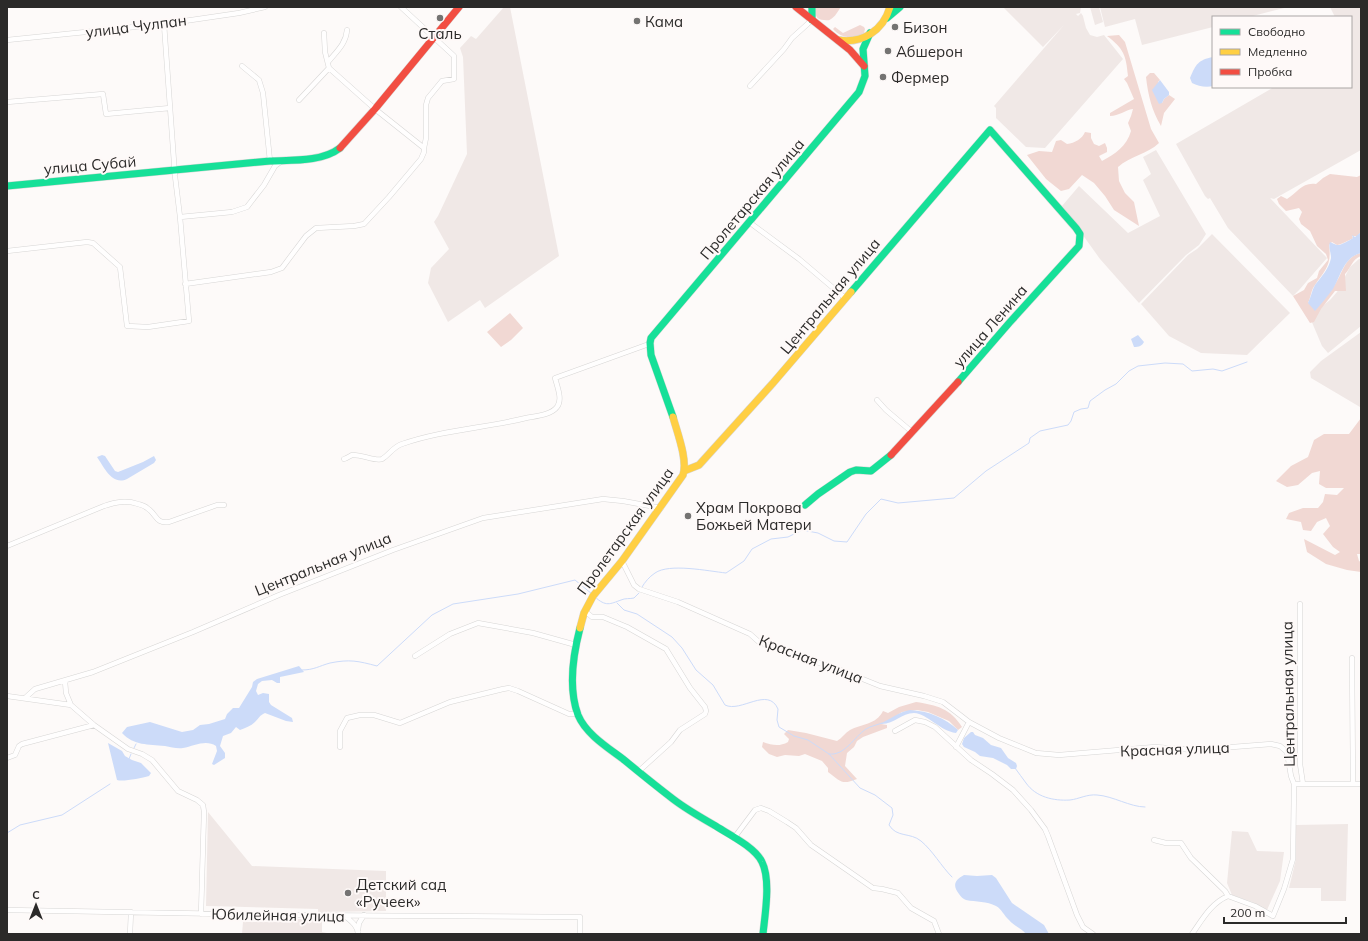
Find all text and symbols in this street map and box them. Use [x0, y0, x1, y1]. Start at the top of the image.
street label: улица Чулпан [84, 10, 188, 42]
place label: Кама [645, 12, 683, 31]
marker: Сталь [435, 13, 445, 23]
marker: Кама [632, 16, 642, 26]
legend [1212, 16, 1352, 88]
place label: Бизон [903, 18, 947, 37]
marker: Бизон [890, 22, 900, 32]
place label: Сталь [418, 24, 462, 43]
text: Свободно [1248, 24, 1305, 39]
place label: Абшерон [896, 42, 963, 61]
text: Медленно [1248, 44, 1307, 59]
marker: Абшерон [883, 46, 893, 56]
text: Пробка [1248, 64, 1292, 79]
place label: Фермер [891, 68, 949, 87]
marker: Фермер [878, 72, 888, 82]
street label: Пролетарская улица [696, 135, 808, 263]
street label: улица Субай [43, 152, 137, 178]
street label: Центральная улица [776, 234, 884, 358]
street label: улица Ленина [949, 281, 1031, 371]
street label: Пролетарская улица [573, 464, 677, 598]
place label: Храм Покрова Божьей Матери [696, 498, 812, 534]
marker: Храм Покрова Божьей Матери [683, 511, 693, 521]
street label: Центральная улица [252, 528, 394, 600]
street label: Центральная улица [1277, 621, 1299, 767]
street label: Красная улица [756, 630, 866, 688]
street label: Красная улица [1120, 738, 1230, 760]
place label: Детский сад «Ручеек» [356, 875, 446, 911]
north arrow [16, 885, 56, 925]
text: С [32, 888, 40, 902]
marker: Детский сад «Ручеек» [343, 888, 353, 898]
scale bar [1224, 899, 1346, 925]
street label: Юбилейная улица [211, 904, 345, 926]
text: 200 m [1230, 905, 1265, 920]

